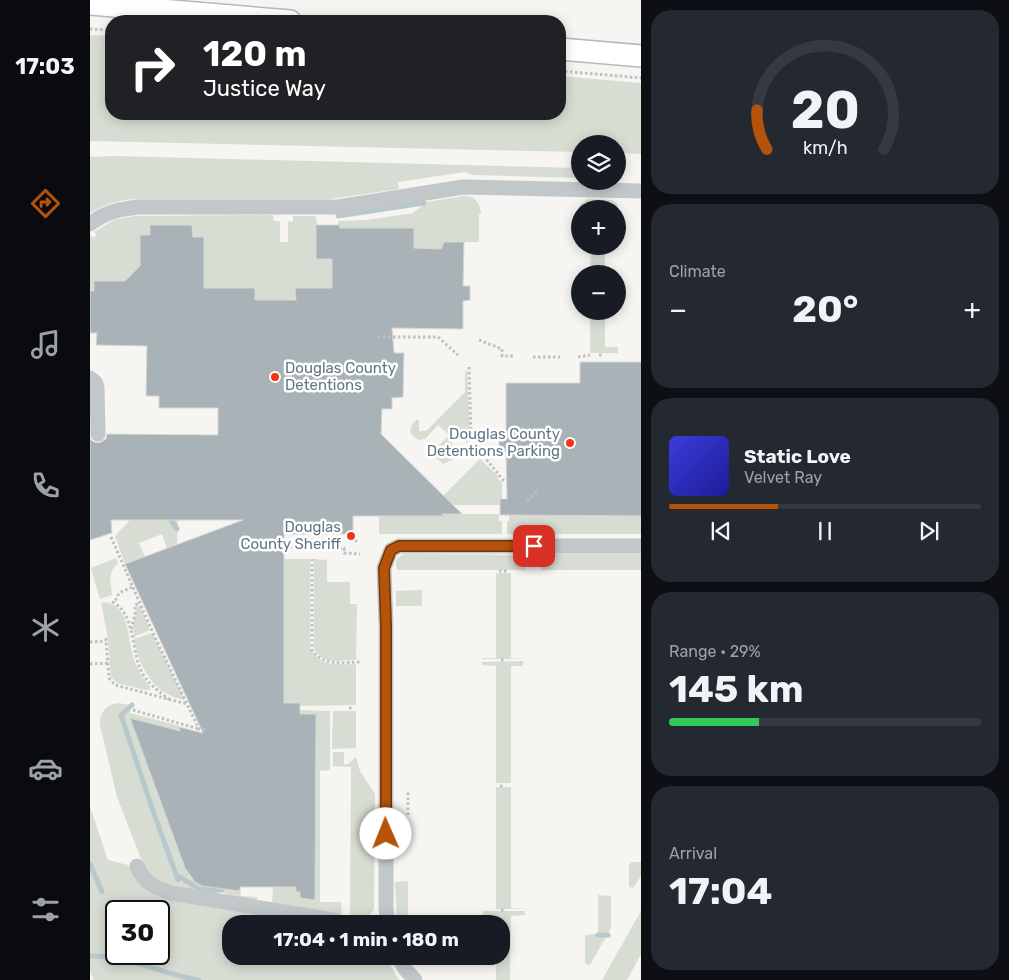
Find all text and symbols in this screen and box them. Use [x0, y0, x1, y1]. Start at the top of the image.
text: 120 m [203, 33, 306, 75]
icon: right [120, 35, 185, 100]
text: 17:03 [15, 53, 75, 80]
text: Justice Way [203, 75, 326, 102]
text: 20 [790, 79, 860, 141]
map controls [571, 135, 626, 320]
button: layers [571, 135, 626, 190]
text: km/h [803, 137, 847, 158]
icon: directions [28, 186, 63, 221]
button: + [571, 200, 626, 255]
text: Climate [669, 262, 726, 281]
button: − [571, 265, 626, 320]
text: 20° [792, 286, 858, 332]
text: − [669, 293, 687, 326]
text: + [964, 293, 981, 326]
icon: music [28, 327, 63, 362]
place label: Douglas County Detentions [285, 359, 396, 394]
marker: Douglas County Detentions [269, 371, 281, 383]
place label: Douglas County Detentions Parking [427, 425, 560, 460]
marker: Douglas County Detentions Parking [564, 437, 576, 449]
text: Static Love [744, 445, 851, 468]
icon: phone [28, 468, 63, 503]
text: Velvet Ray [744, 468, 822, 487]
icon: previous [707, 517, 735, 545]
icon: pause [811, 517, 839, 545]
icon: next [915, 517, 943, 545]
place label: Douglas County Sheriff [240, 518, 342, 553]
pin [513, 525, 555, 567]
marker: Douglas County Sheriff [345, 530, 357, 542]
icon: arrive [520, 532, 548, 560]
icon: climate [28, 610, 63, 645]
text: Range · 29% [669, 642, 761, 661]
text: 145 km [669, 666, 804, 712]
icon: car [28, 751, 63, 786]
position arrow [359, 807, 411, 859]
text: Arrival [669, 844, 717, 863]
text: 17:04 [669, 868, 773, 914]
icon: filters [28, 892, 63, 927]
speed limit sign: 30 [105, 900, 170, 965]
text: 17:04 · 1 min · 180 m [273, 928, 459, 951]

